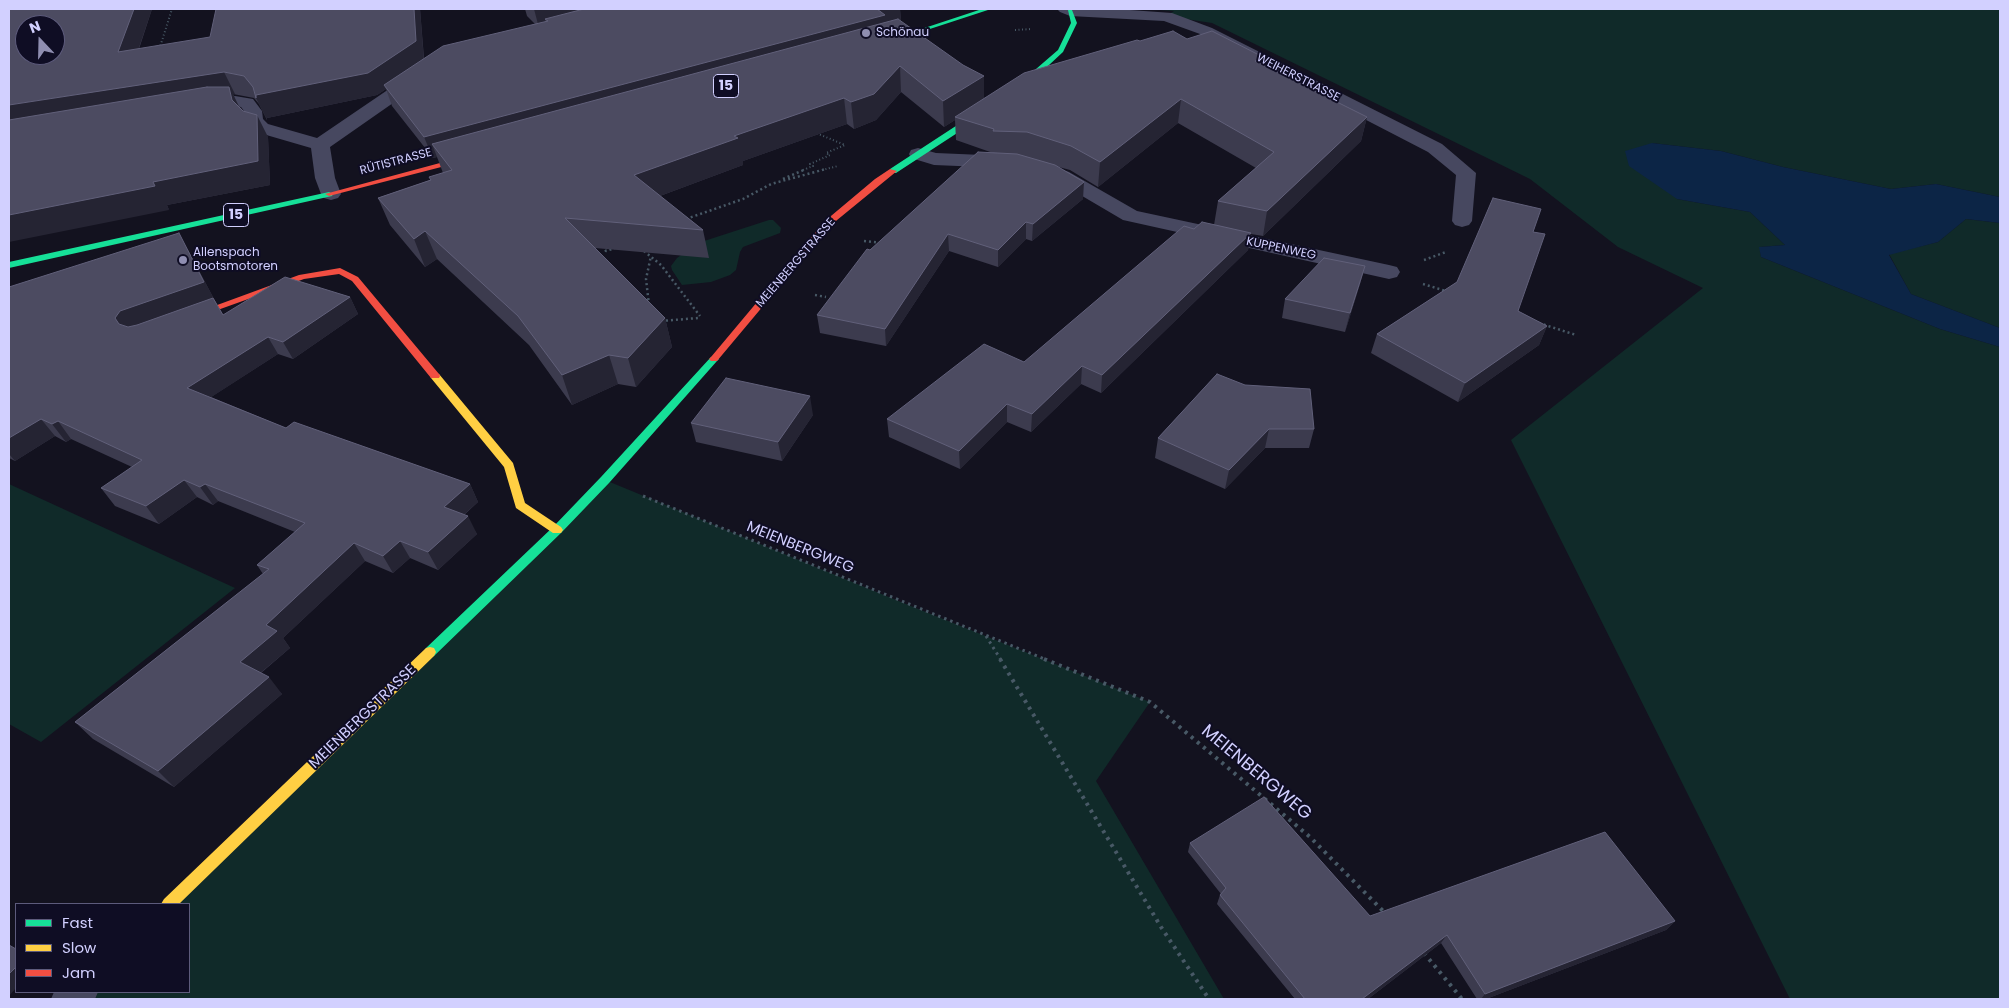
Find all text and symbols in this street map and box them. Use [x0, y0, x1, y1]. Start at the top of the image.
north arrow [15, 15, 65, 65]
text: N [26, 16, 43, 38]
place label: Schönau [876, 26, 929, 40]
marker: Schönau [860, 27, 872, 39]
street label: WEIHERSTRASSE [1254, 51, 1342, 105]
road number: 15 [714, 74, 738, 98]
street label: RÜTISTRASSE [358, 145, 434, 179]
road number: 15 [224, 204, 248, 226]
street label: MEIENBERGSTRASSE [753, 216, 839, 310]
street label: KUPPENWEG [1245, 235, 1317, 263]
place label: Allenspach Bootsmotoren [193, 246, 278, 274]
marker: Allenspach Bootsmotoren [177, 254, 189, 266]
street label: MEIENBERGWEG [744, 518, 856, 578]
street label: MEIENBERGSTRASSE [306, 661, 420, 773]
street label: MEIENBERGWEG [1197, 721, 1315, 825]
legend [15, 903, 190, 993]
text: Fast [62, 912, 93, 933]
text: Slow [62, 937, 96, 958]
text: Jam [62, 962, 96, 983]

